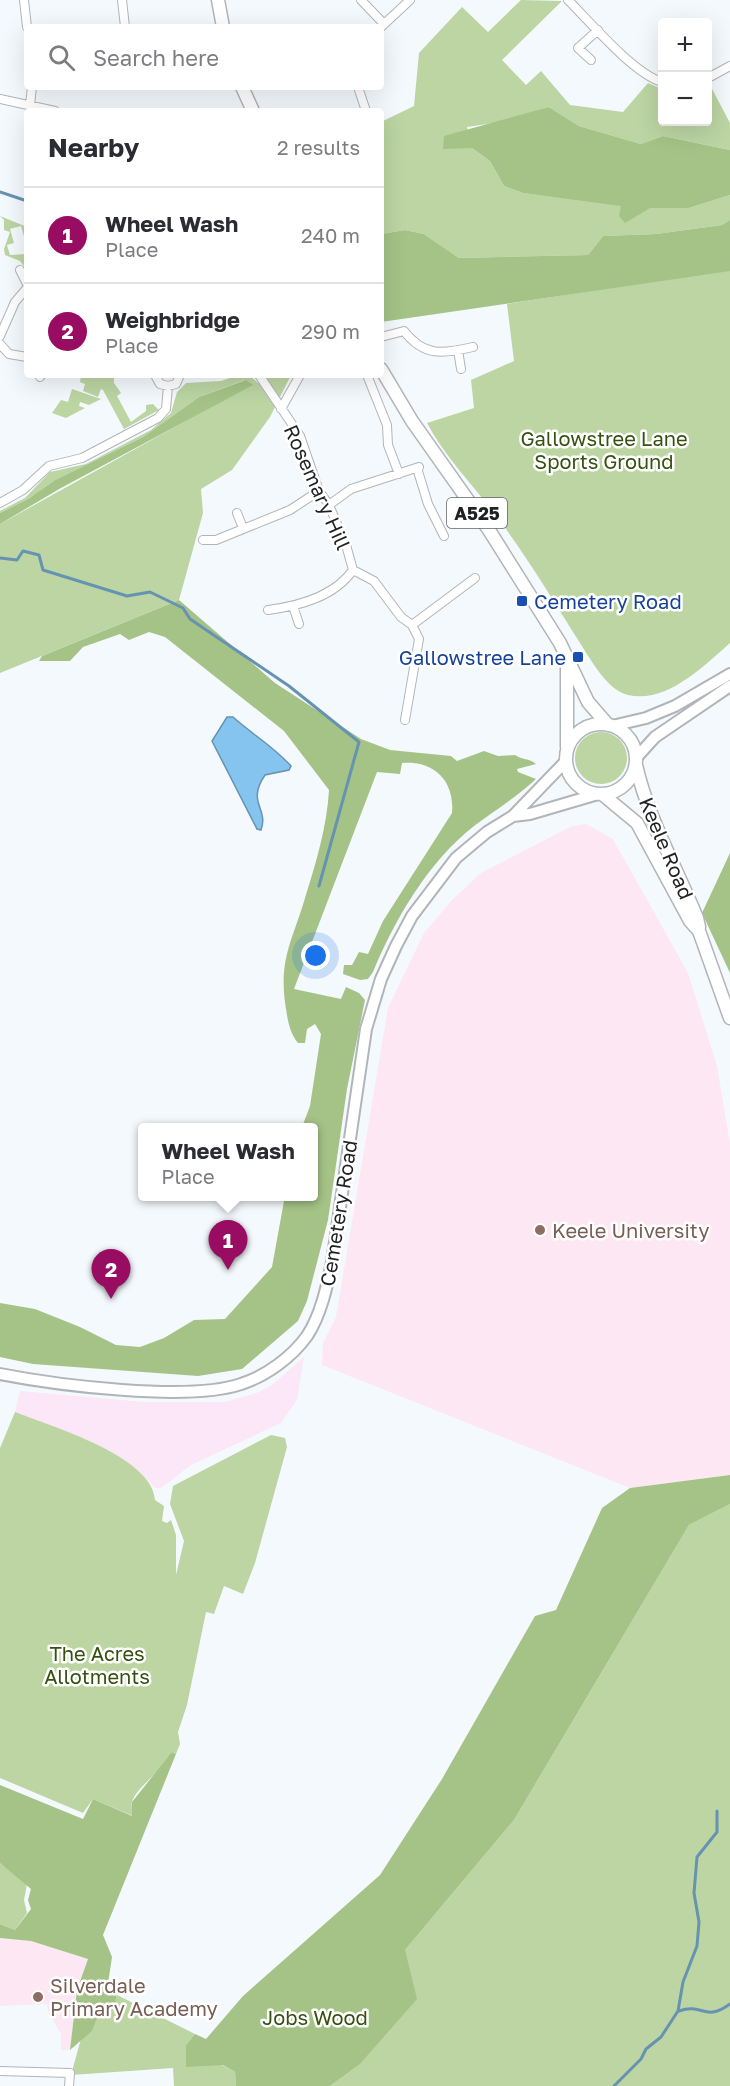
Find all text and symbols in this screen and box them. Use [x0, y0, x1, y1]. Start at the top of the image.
map controls [658, 18, 712, 126]
button: + [658, 18, 712, 72]
search box [24, 24, 384, 90]
icon: search [45, 41, 78, 74]
text: Search here [93, 44, 219, 71]
button: − [658, 72, 712, 126]
text: Nearby [48, 132, 139, 163]
text: 2 results [277, 135, 360, 159]
text: Wheel Wash [105, 210, 238, 237]
text: 1 [62, 223, 73, 247]
text: 240 m [301, 223, 360, 247]
text: Place [105, 237, 158, 261]
text: Weighbridge [105, 306, 240, 333]
text: 2 [61, 319, 74, 343]
text: 290 m [301, 319, 360, 343]
text: Place [105, 333, 158, 357]
street label: Rosemary Hill [280, 421, 356, 553]
park label: Gallowstree Lane Sports Ground [520, 426, 688, 473]
road number: A525 [447, 498, 507, 528]
place label: Cemetery Road [534, 589, 682, 613]
marker: Cemetery Road [515, 594, 529, 608]
place label: Gallowstree Lane [399, 645, 566, 669]
marker: Gallowstree Lane [571, 650, 585, 664]
street label: Keele Road [635, 793, 699, 903]
your location [301, 941, 330, 970]
popup [138, 1123, 318, 1201]
text: Wheel Wash [161, 1137, 295, 1164]
street label: Cemetery Road [315, 1138, 361, 1288]
text: Place [161, 1164, 215, 1188]
place label: Keele University [552, 1218, 709, 1242]
pin: 1 [208, 1220, 248, 1270]
marker: Keele University [533, 1223, 547, 1237]
pin: 2 [92, 1250, 130, 1299]
park label: The Acres Allotments [44, 1641, 150, 1688]
place label: Silverdale Primary Academy [50, 1973, 218, 2020]
marker: Silverdale Primary Academy [31, 1990, 45, 2004]
park label: Jobs Wood [262, 2005, 368, 2029]

